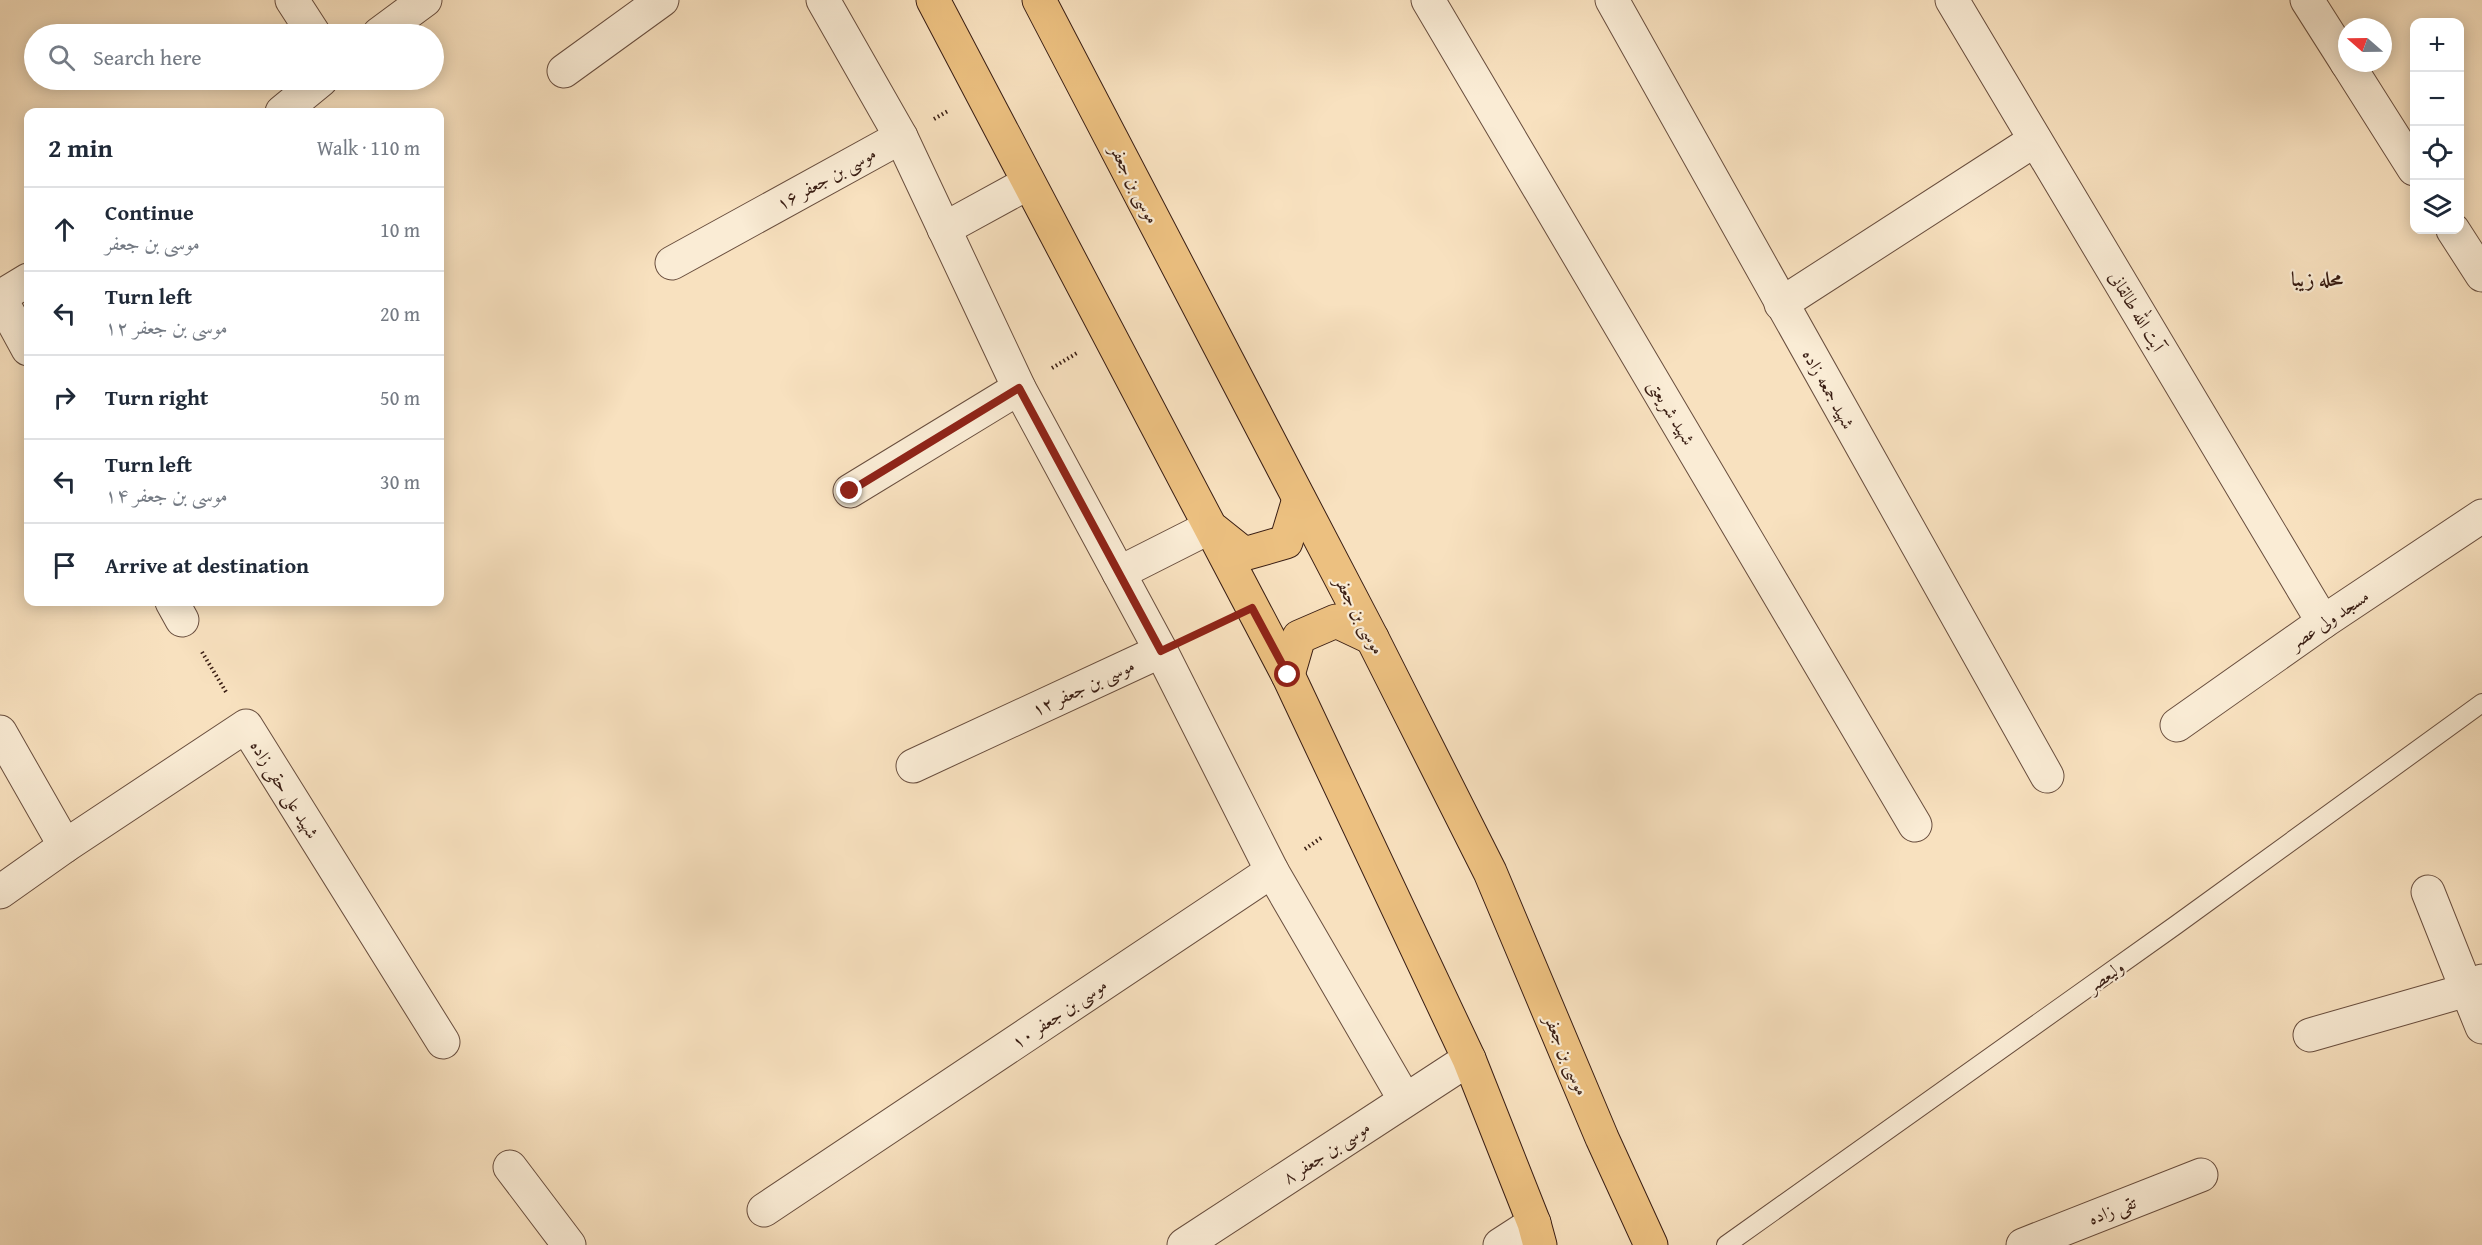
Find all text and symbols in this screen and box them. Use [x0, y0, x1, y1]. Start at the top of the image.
north arrow [2338, 18, 2392, 72]
map controls [2410, 18, 2464, 234]
button: + [2410, 18, 2464, 72]
search box [24, 24, 444, 90]
icon: search [45, 41, 78, 74]
text: Search here [93, 41, 202, 73]
button: − [2410, 72, 2464, 126]
button: locate [2410, 126, 2464, 180]
text: 2 min [48, 128, 113, 167]
text: Walk · 110 m [317, 133, 420, 162]
street label: موسی بن جعفر [1103, 138, 1166, 228]
street label: موسی بن جعفر ۱۶ [771, 139, 881, 217]
button: layers [2410, 180, 2464, 234]
text: Continue [105, 196, 194, 228]
icon: ahead [48, 213, 81, 246]
text: 10 m [380, 215, 420, 244]
text: موسی بن جعفر [105, 228, 200, 257]
district label: محله زیبا [2291, 264, 2344, 293]
street label: آیت الله طالقانی [2102, 266, 2173, 358]
text: Turn left [105, 280, 192, 312]
icon: left [48, 297, 81, 330]
text: 20 m [380, 299, 420, 328]
text: موسی بن جعفر ۱۲ [105, 312, 228, 341]
street label: شهید جمعه زاده [1796, 344, 1862, 434]
street label: شهید شریعتی [1642, 374, 1702, 450]
icon: right [48, 381, 81, 414]
text: Turn right [105, 381, 208, 413]
text: 50 m [380, 383, 420, 412]
text: Turn left [105, 448, 192, 480]
icon: left [48, 465, 81, 498]
text: 30 m [380, 467, 420, 496]
route end [836, 477, 862, 503]
text: موسی بن جعفر ۱۴ [105, 480, 228, 509]
icon: arrive [48, 549, 81, 582]
text: Arrive at destination [105, 549, 309, 581]
street label: موسی بن جعفر [1327, 569, 1392, 659]
street label: مسجد ولی عصر [2282, 582, 2374, 657]
street label: موسی بن جعفر ۱۲ [1027, 651, 1139, 723]
route start [1274, 661, 1300, 687]
street label: شهید علی حقی زاده [244, 734, 326, 844]
street label: ولیعصر [2079, 953, 2129, 1000]
street label: موسی بن جعفر ۱۰ [1006, 971, 1112, 1055]
street label: موسی بن جعفر [1537, 1009, 1596, 1100]
street label: موسی بن جعفر ۸ [1277, 1114, 1375, 1190]
street label: تقی زاده [2084, 1188, 2140, 1231]

